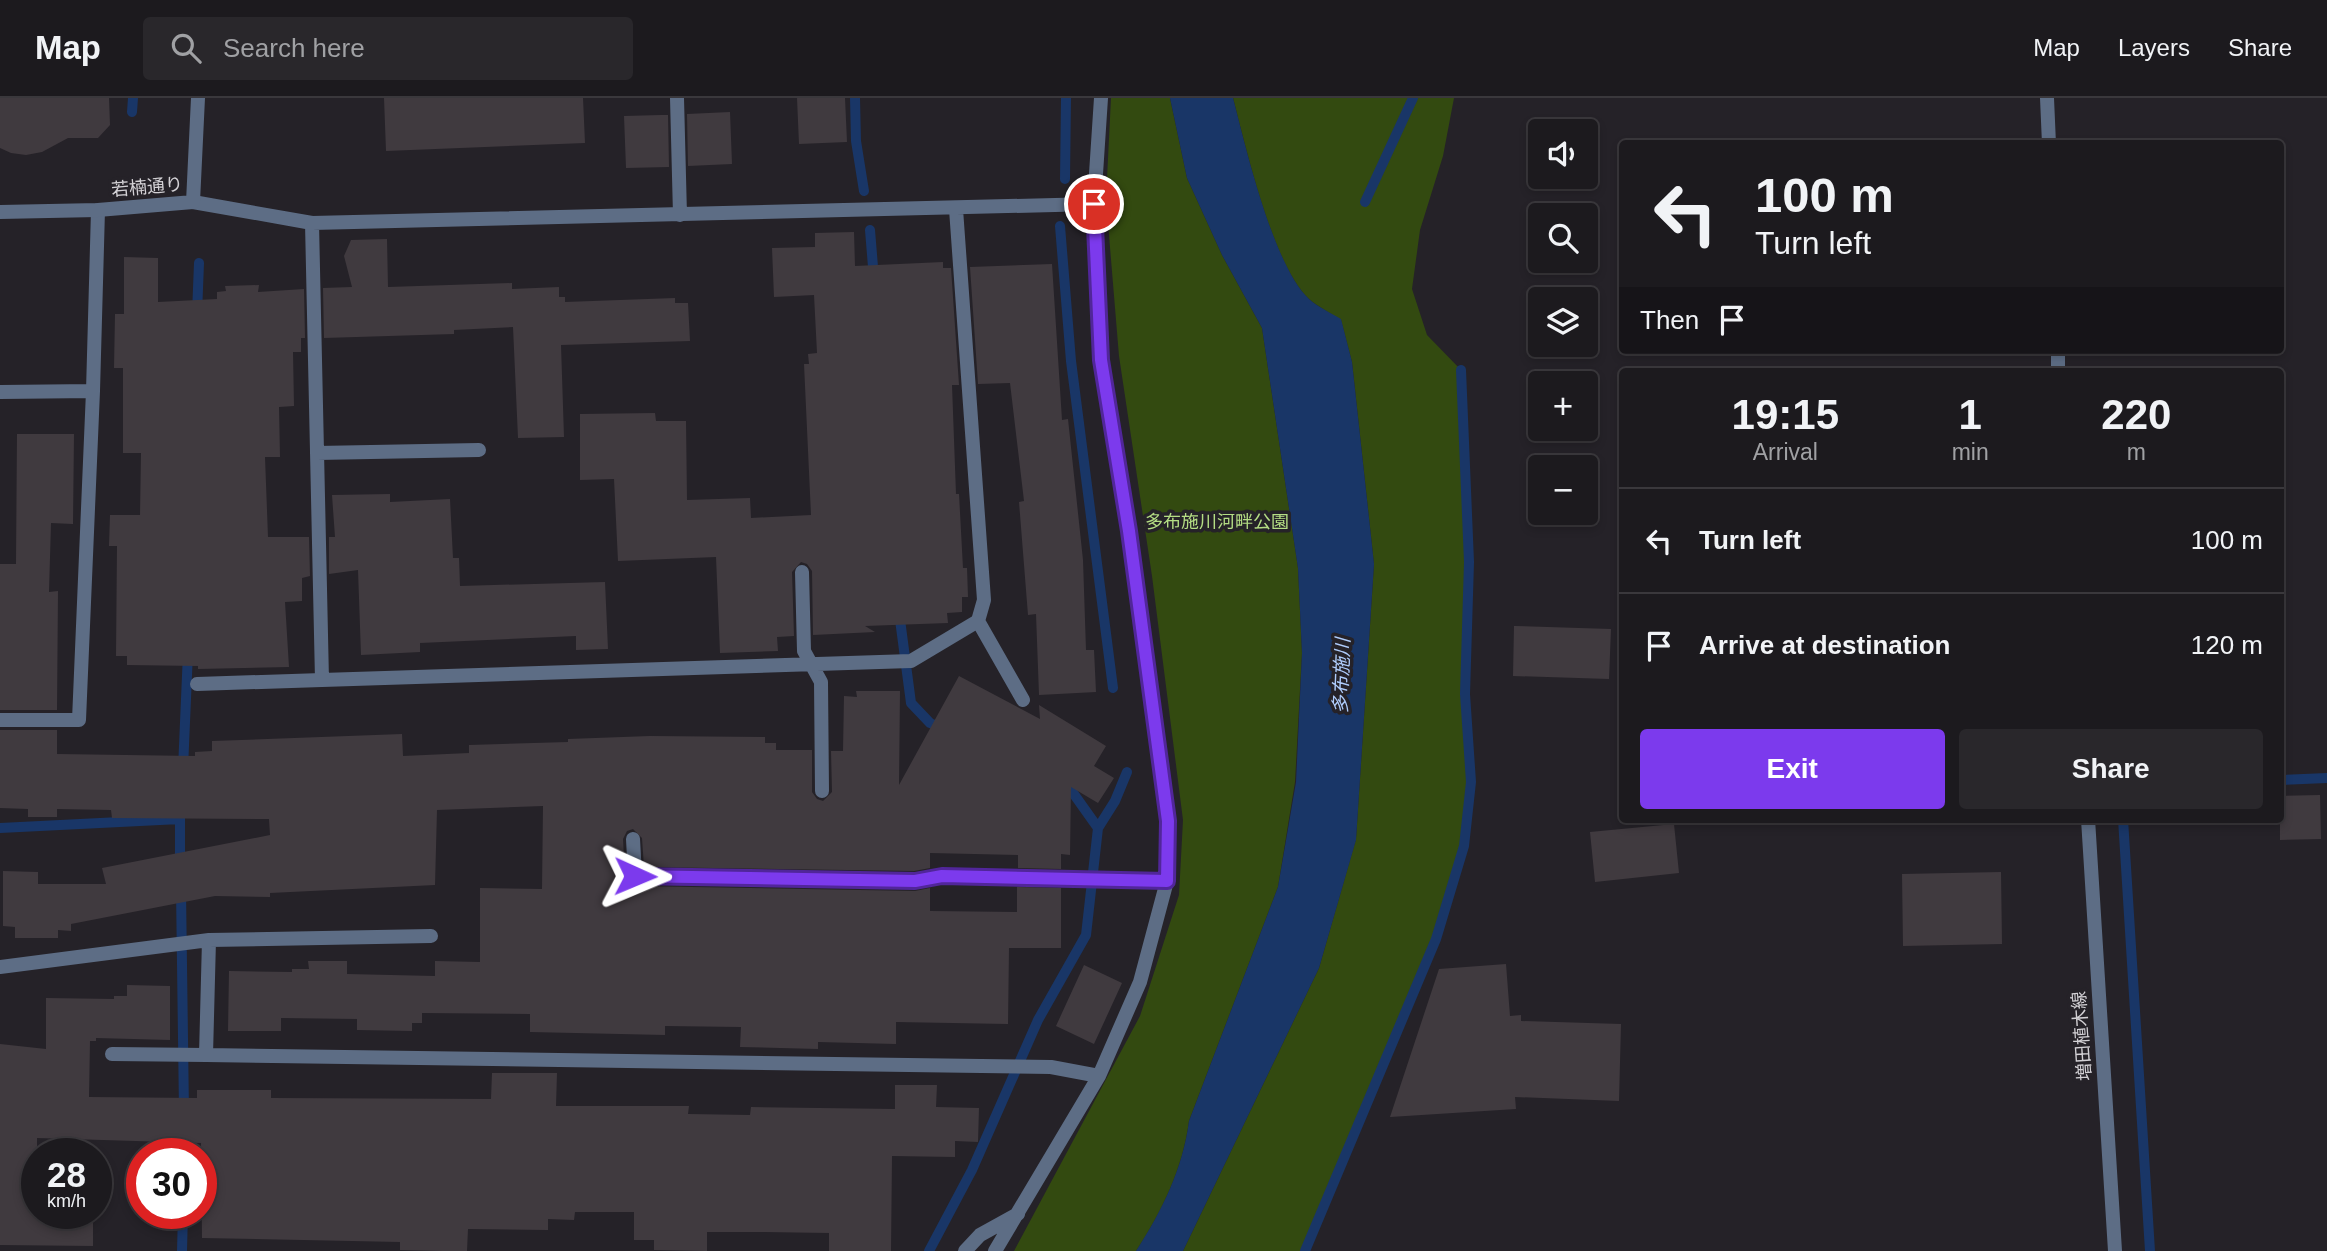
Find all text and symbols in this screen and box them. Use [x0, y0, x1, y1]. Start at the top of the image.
search box [143, 17, 633, 80]
text: Map [35, 29, 101, 66]
icon: search [167, 29, 205, 67]
text: Search here [223, 33, 365, 63]
text: Map [2033, 34, 2080, 61]
text: Layers [2118, 34, 2190, 61]
text: Share [2228, 34, 2292, 61]
map controls [1528, 119, 1598, 525]
button: sound [1528, 119, 1598, 189]
icon: left [1640, 168, 1731, 259]
text: 100 m [1755, 168, 1894, 222]
street label: 若楠通り [110, 174, 184, 200]
pin [1064, 174, 1124, 234]
icon: arrive [1075, 185, 1113, 223]
button: search [1528, 203, 1598, 273]
text: Turn left [1755, 225, 1871, 261]
button: layers [1528, 287, 1598, 357]
icon: arrive [1713, 301, 1751, 339]
text: Then [1640, 305, 1699, 335]
button: + [1528, 371, 1598, 441]
text: 19:15 [1732, 391, 1839, 438]
text: 1 [1958, 391, 1982, 438]
text: 220 [2101, 391, 2171, 438]
text: Arrival [1753, 439, 1818, 465]
text: min [1952, 439, 1989, 465]
text: m [2127, 439, 2146, 465]
button: − [1528, 455, 1598, 525]
park label: 多布施川河畔公園 [1145, 512, 1289, 532]
icon: left [1640, 522, 1678, 560]
text: Turn left [1699, 525, 1801, 555]
text: 100 m [2191, 525, 2263, 555]
icon: arrive [1640, 627, 1678, 665]
text: Arrive at destination [1699, 630, 1950, 660]
text: 120 m [2191, 630, 2263, 660]
water label: 多布施川 [1330, 636, 1353, 714]
button: Exit [1640, 729, 1945, 809]
button: Share [1959, 729, 2263, 809]
position arrow [598, 839, 672, 913]
street label: 増田植木線 [2069, 990, 2095, 1082]
speed limit sign: 30 [126, 1138, 217, 1229]
text: 28 [47, 1155, 86, 1194]
text: km/h [47, 1191, 86, 1211]

